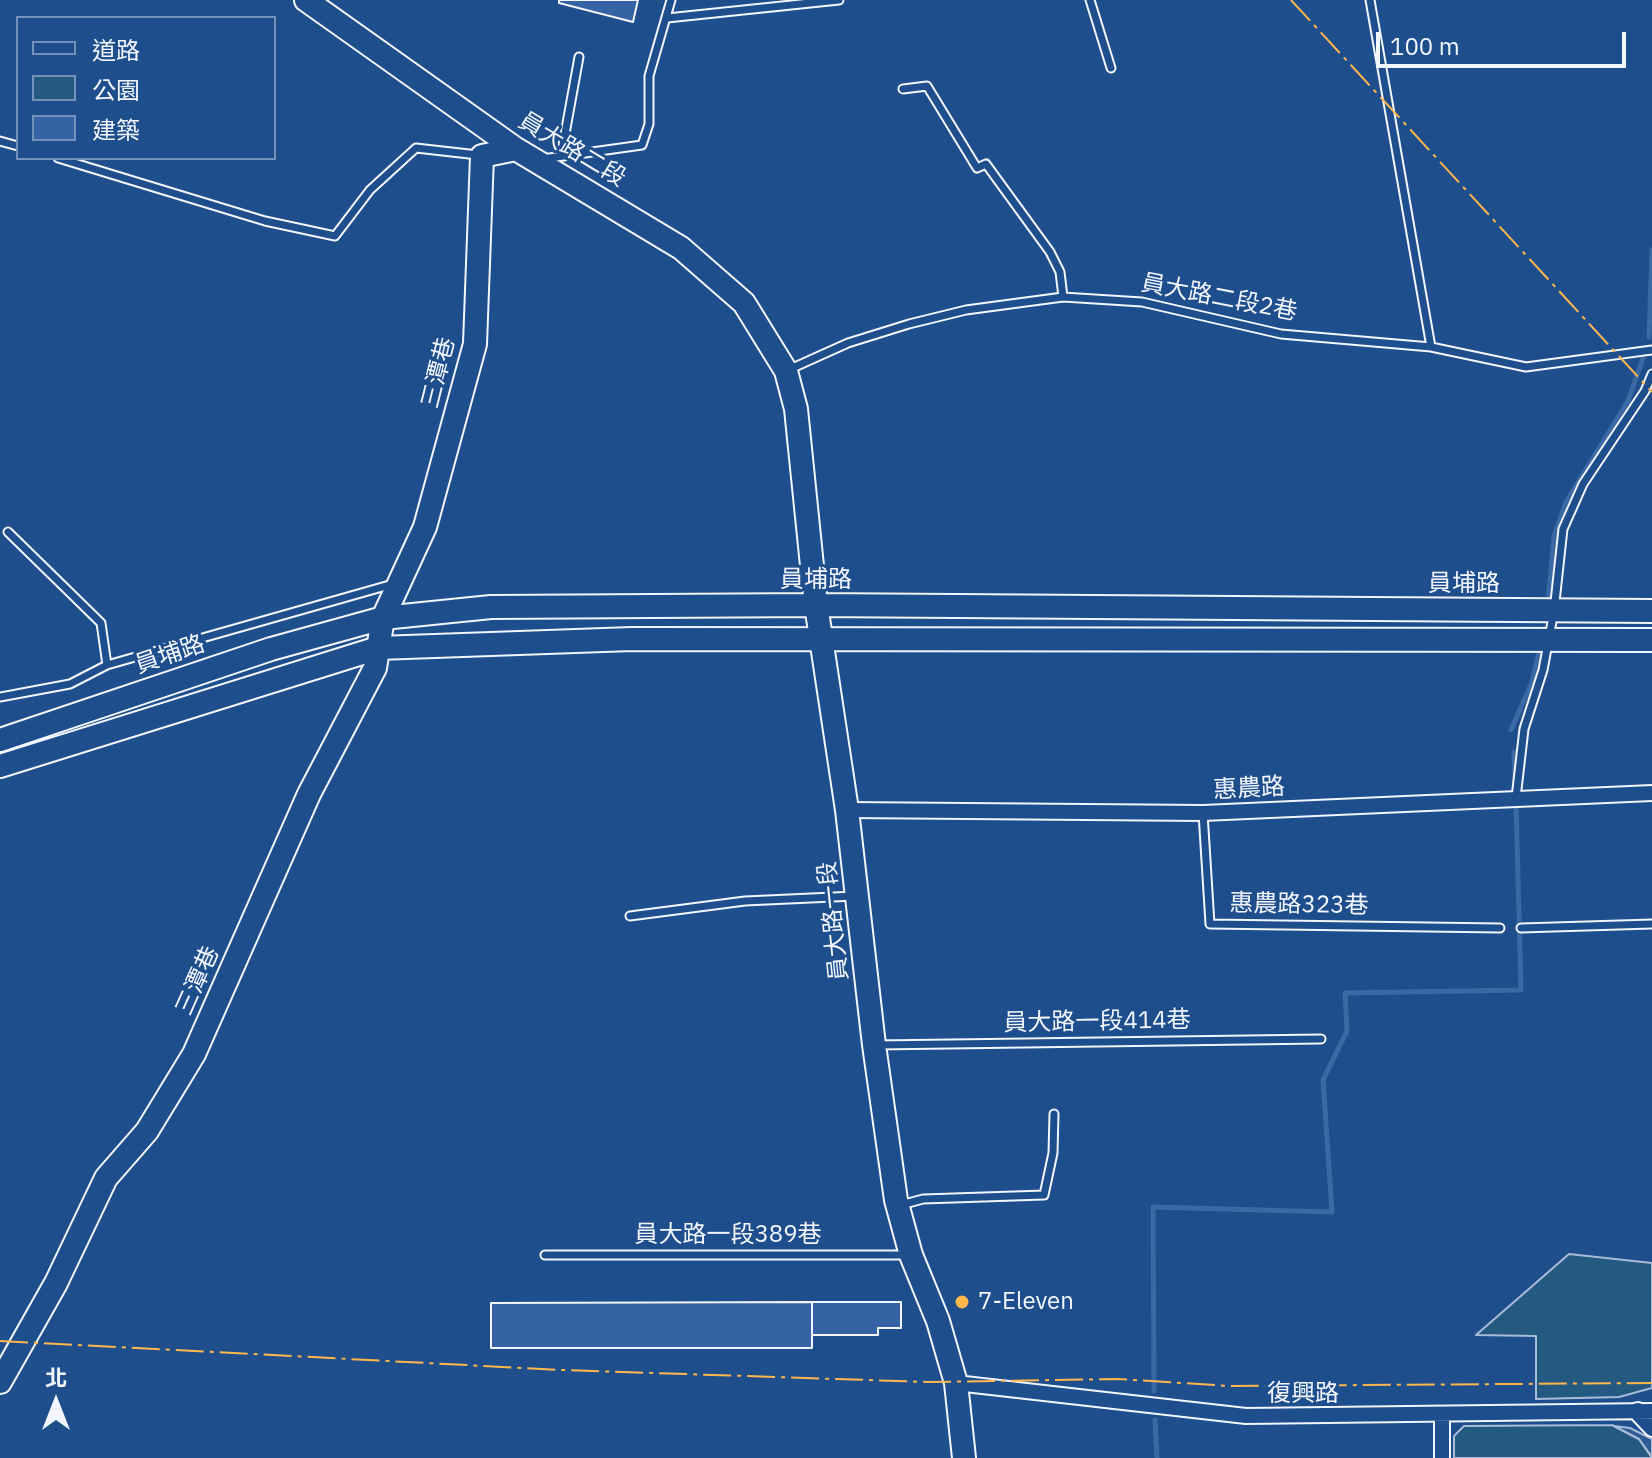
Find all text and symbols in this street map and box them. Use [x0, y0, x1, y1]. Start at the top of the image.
legend [16, 16, 276, 160]
scale bar [1380, 16, 1630, 66]
text: 100 m [1390, 30, 1460, 62]
text: 道路 [92, 34, 140, 66]
text: 公園 [92, 74, 140, 106]
street label: 員大路二段 [513, 107, 631, 193]
text: 建築 [92, 114, 140, 146]
street label: 員大路二段2巷 [1139, 269, 1299, 327]
street label: 三潭巷 [416, 335, 462, 411]
street label: 員埔路 [780, 566, 852, 594]
street label: 員埔路 [1428, 570, 1500, 598]
street label: 員埔路 [131, 630, 209, 680]
street label: 惠農路 [1212, 773, 1286, 805]
street label: 員大路一段 [813, 860, 855, 982]
street label: 惠農路323巷 [1229, 889, 1369, 921]
street label: 三潭巷 [170, 942, 226, 1020]
street label: 員大路一段414巷 [1003, 1006, 1191, 1038]
street label: 員大路一段389巷 [634, 1221, 822, 1249]
place label: 7-Eleven [978, 1288, 1074, 1316]
marker: 7-Eleven [953, 1293, 971, 1311]
north arrow [16, 1362, 96, 1442]
text: 北 [45, 1363, 67, 1392]
street label: 復興路 [1267, 1380, 1339, 1408]

